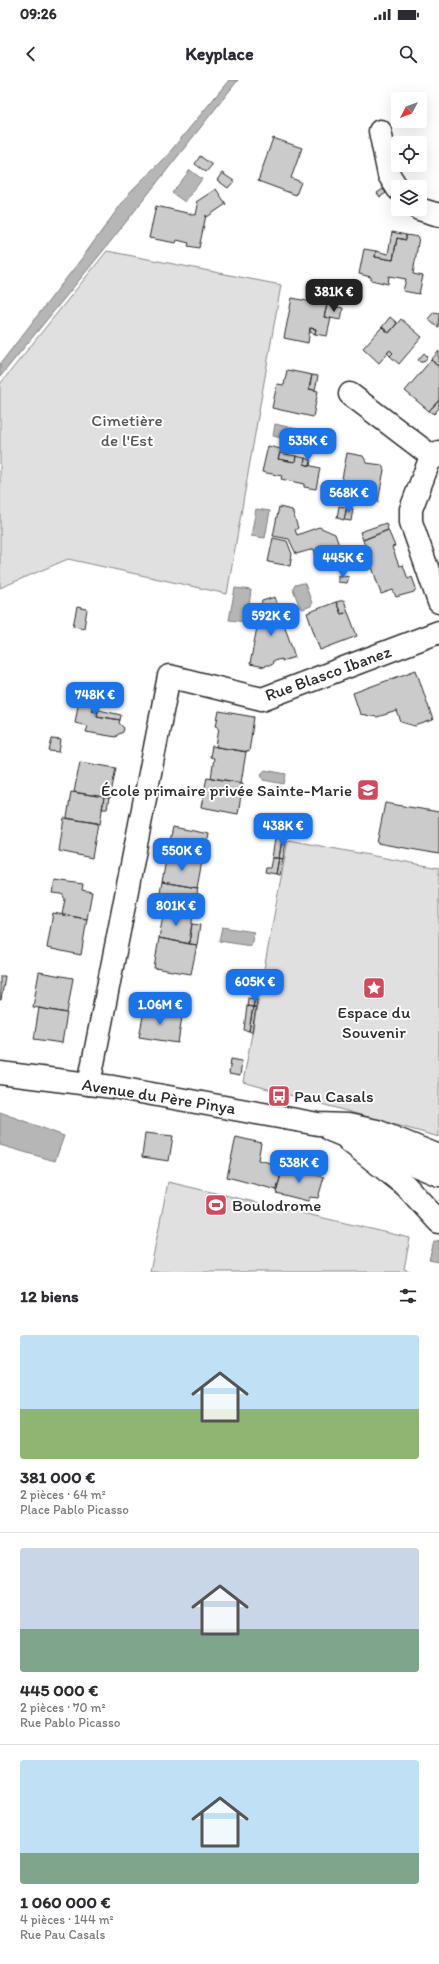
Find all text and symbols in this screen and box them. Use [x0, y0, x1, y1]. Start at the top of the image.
text: 09:26 [20, 5, 57, 23]
icon: back [20, 43, 42, 65]
text: Keyplace [185, 43, 254, 65]
icon: search [397, 43, 419, 65]
north arrow [391, 92, 427, 128]
map controls [391, 92, 427, 216]
button: locate [391, 136, 427, 172]
button: layers [391, 180, 427, 216]
pin: 381K € [301, 279, 367, 313]
text: 381K € [315, 284, 353, 299]
park label: Cimetière de l'Est [91, 410, 163, 450]
pin: 535K € [275, 428, 341, 462]
text: 535K € [288, 433, 328, 448]
pin: 568K € [316, 480, 382, 514]
text: 568K € [329, 485, 369, 500]
pin: 445K € [310, 545, 376, 579]
text: 445K € [322, 550, 364, 565]
pin: 592K € [238, 603, 304, 637]
text: 592K € [251, 608, 291, 623]
street label: Rue Blasco Ibanez [262, 641, 394, 705]
pin: 748K € [62, 682, 128, 716]
text: 748K € [75, 687, 115, 702]
school or university icon: École primaire privée Sainte-Marie [355, 777, 381, 803]
place label: École primaire privée Sainte-Marie [101, 780, 352, 800]
pin: 438K € [250, 813, 316, 847]
text: 438K € [263, 818, 303, 833]
pin: 550K € [149, 838, 215, 872]
text: 550K € [162, 843, 202, 858]
pin: 801K € [143, 893, 209, 927]
text: 801K € [156, 898, 196, 913]
pin: 605K € [222, 969, 288, 1003]
text: 605K € [235, 974, 275, 989]
place icon: Espace du Souvenir [361, 975, 387, 1001]
pin: 1.06M € [123, 992, 197, 1026]
text: 1.06M € [138, 997, 182, 1012]
place label: Espace du Souvenir [338, 1002, 411, 1042]
street label: Avenue du Père Pinya [81, 1074, 237, 1118]
bus stop icon: Pau Casals [266, 1083, 292, 1109]
place label: Pau Casals [294, 1086, 374, 1106]
pin: 538K € [266, 1150, 332, 1184]
text: 538K € [279, 1155, 319, 1170]
sports icon: Boulodrome [203, 1192, 229, 1218]
place label: Boulodrome [232, 1195, 321, 1215]
icon: filters [397, 1285, 419, 1307]
text: 12 biens [20, 1286, 79, 1306]
icon: home [184, 1361, 256, 1433]
text: 381 000 € [20, 1467, 95, 1487]
text: 2 pièces · 64 m² [20, 1487, 106, 1502]
text: Place Pablo Picasso [20, 1502, 129, 1517]
icon: home [184, 1574, 256, 1646]
text: 445 000 € [20, 1680, 98, 1700]
text: 2 pièces · 70 m² [20, 1700, 105, 1715]
text: Rue Pablo Picasso [20, 1715, 120, 1730]
icon: home [184, 1786, 256, 1858]
text: 1 060 000 € [20, 1892, 110, 1912]
text: 4 pièces · 144 m² [20, 1912, 114, 1927]
text: Rue Pau Casals [20, 1927, 105, 1942]

